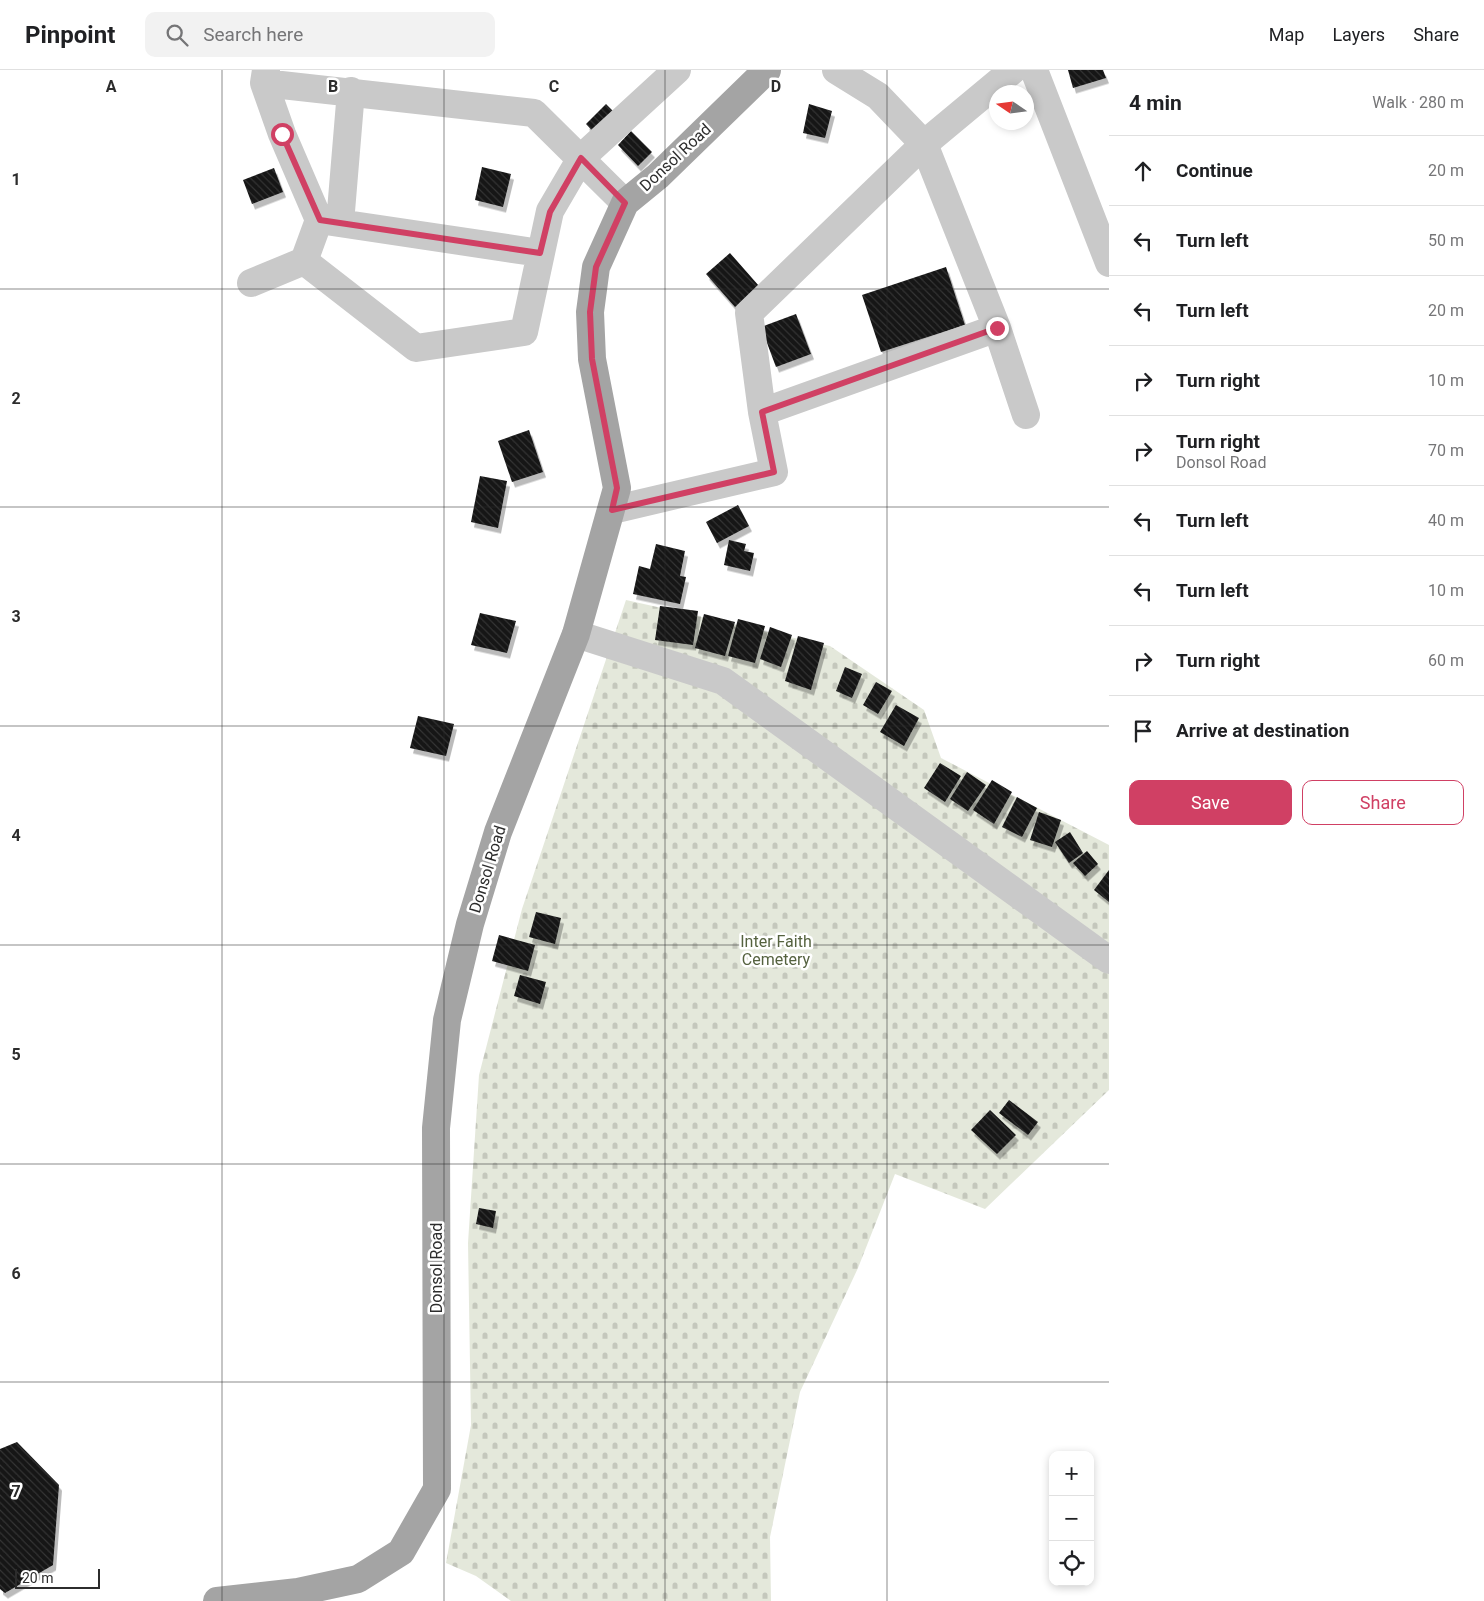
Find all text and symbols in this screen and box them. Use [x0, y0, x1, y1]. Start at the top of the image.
search box [145, 12, 495, 57]
text: Pinpoint [25, 21, 115, 49]
icon: search [163, 21, 191, 49]
text: Search here [203, 23, 303, 46]
text: Map [1269, 24, 1304, 45]
text: Layers [1332, 24, 1385, 45]
text: Share [1413, 24, 1459, 45]
text: A [106, 77, 117, 96]
text: B [328, 77, 338, 96]
text: C [549, 77, 559, 96]
text: D [771, 77, 781, 96]
north arrow [989, 85, 1034, 130]
text: 4 min [1129, 91, 1182, 115]
text: Walk · 280 m [1372, 93, 1464, 112]
street label: Donsol Road [636, 120, 715, 195]
route start [271, 123, 294, 146]
icon: ahead [1129, 157, 1157, 185]
text: Continue [1176, 159, 1253, 182]
text: 20 m [1428, 161, 1464, 180]
text: 1 [11, 170, 21, 189]
icon: left [1129, 227, 1157, 255]
text: Turn left [1176, 229, 1249, 252]
text: 50 m [1428, 231, 1464, 250]
icon: left [1129, 297, 1157, 325]
text: Turn left [1176, 299, 1249, 322]
text: 20 m [1428, 301, 1464, 320]
route end [986, 317, 1009, 340]
icon: right [1129, 367, 1157, 395]
text: Turn right [1176, 369, 1260, 392]
text: 10 m [1428, 371, 1464, 390]
text: 2 [11, 389, 21, 408]
text: Turn right [1176, 430, 1260, 453]
icon: right [1129, 437, 1157, 465]
text: 70 m [1428, 441, 1464, 460]
text: Donsol Road [1176, 453, 1266, 472]
icon: left [1129, 507, 1157, 535]
text: Turn left [1176, 509, 1249, 532]
text: 40 m [1428, 511, 1464, 530]
icon: left [1129, 577, 1157, 605]
text: Turn left [1176, 579, 1249, 602]
text: 10 m [1428, 581, 1464, 600]
text: 3 [11, 607, 21, 626]
icon: right [1129, 647, 1157, 675]
text: Turn right [1176, 649, 1260, 672]
text: 60 m [1428, 651, 1464, 670]
icon: arrive [1129, 717, 1157, 745]
text: Arrive at destination [1176, 719, 1349, 742]
button: Save [1129, 780, 1292, 825]
button: Share [1302, 780, 1464, 825]
street label: Donsol Road [465, 823, 510, 915]
text: 4 [11, 826, 21, 845]
park label: Inter Faith Cemetery [740, 932, 812, 969]
text: 5 [11, 1045, 21, 1064]
street label: Donsol Road [427, 1223, 446, 1313]
text: 6 [11, 1264, 21, 1283]
map controls [1049, 1451, 1094, 1586]
button: + [1049, 1451, 1094, 1496]
text: 7 [11, 1482, 21, 1501]
button: − [1049, 1496, 1094, 1541]
button: locate [1049, 1541, 1094, 1586]
scale bar [15, 1566, 100, 1589]
text: 20 m [22, 1570, 54, 1586]

